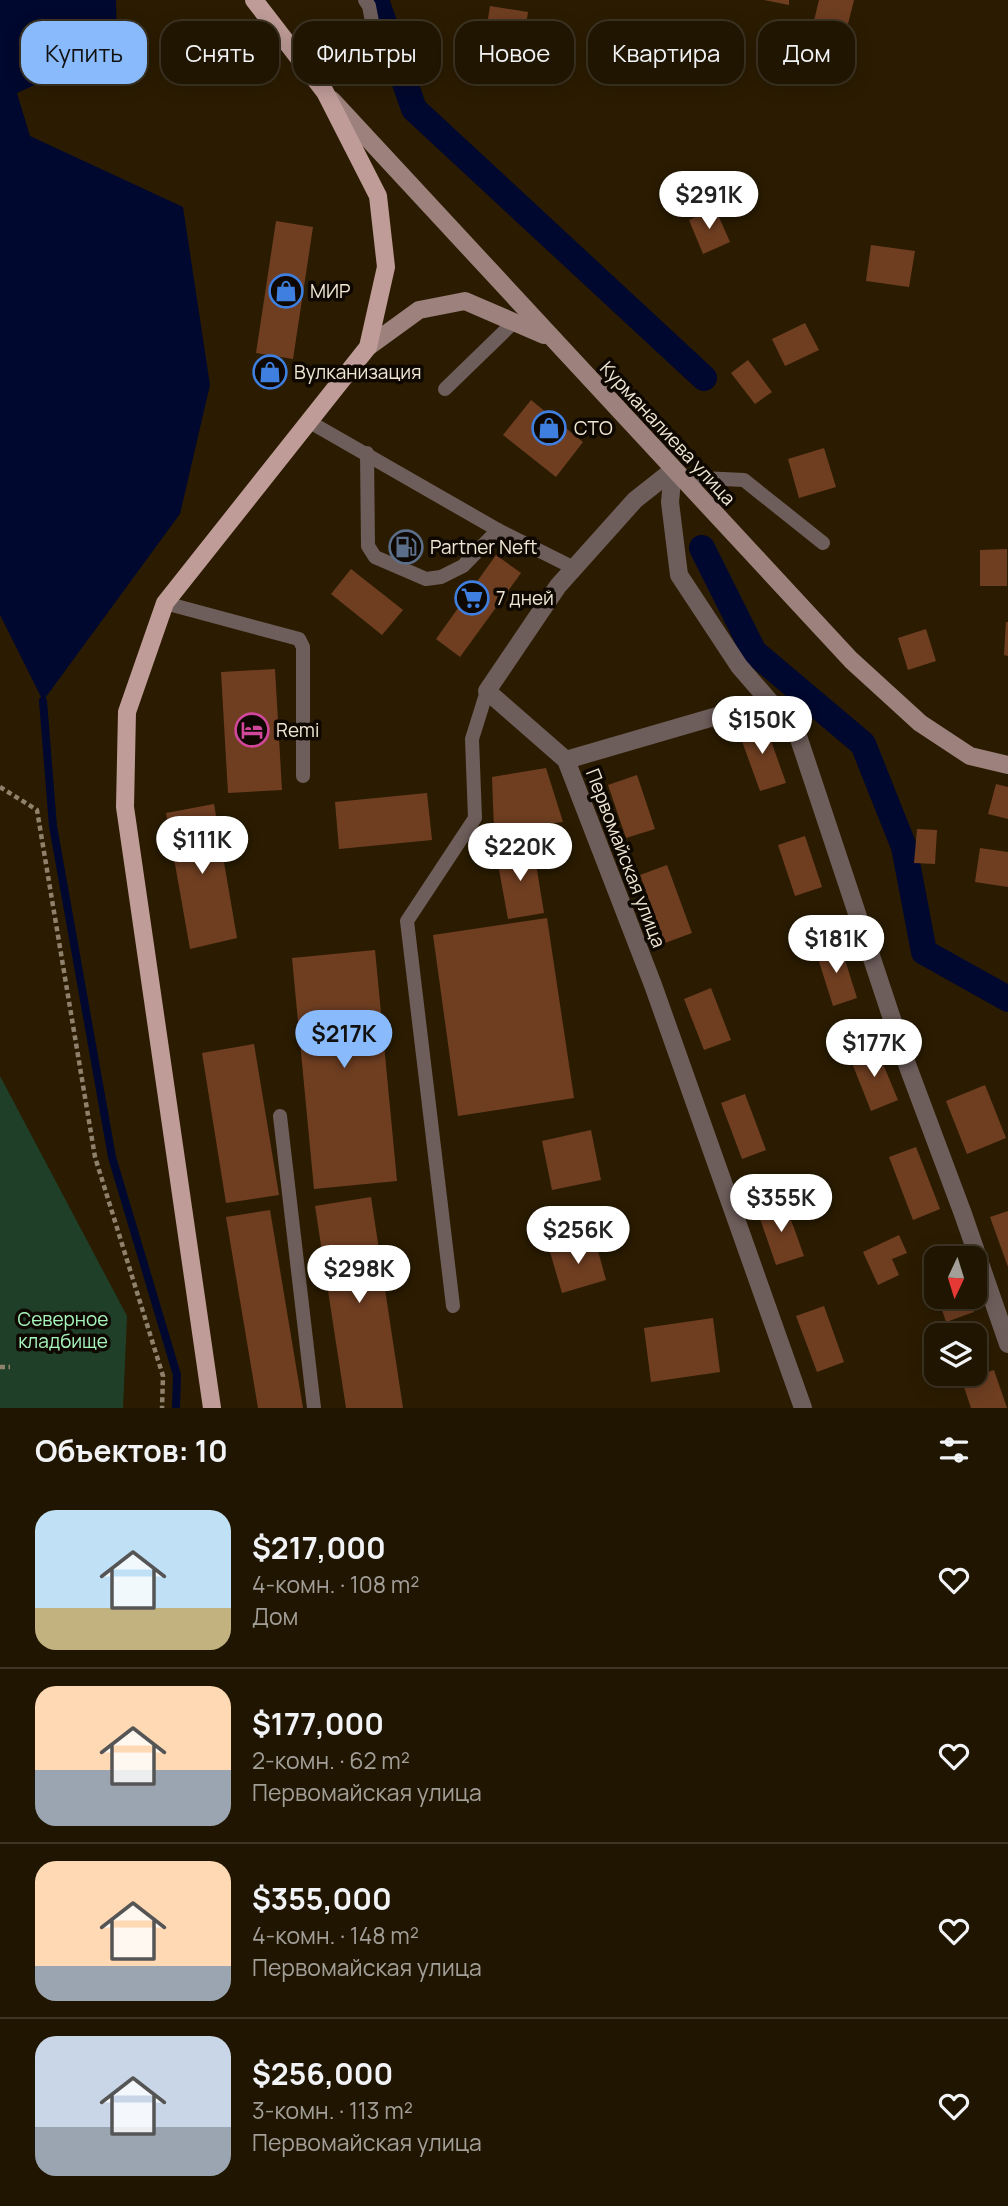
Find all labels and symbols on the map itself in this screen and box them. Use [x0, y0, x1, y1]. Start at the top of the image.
pin: $291K [660, 172, 758, 231]
shop icon: МИР [267, 272, 305, 310]
place label: МИР [310, 278, 350, 304]
shop icon: Вулканизация [251, 353, 289, 391]
street label: Курманалиева улица [594, 355, 742, 511]
place label: Вулканизация [294, 359, 421, 385]
shop icon: СТО [530, 409, 568, 447]
place label: СТО [574, 415, 613, 441]
fuel station icon: Partner Neft [387, 528, 425, 566]
place label: Partner Neft [430, 534, 537, 560]
supermarket icon: 7 дней [453, 579, 491, 617]
place label: 7 дней [496, 585, 554, 611]
pin: $150K [713, 696, 811, 756]
hotel icon: Remi [233, 711, 271, 749]
place label: Remi [276, 717, 319, 743]
street label: Первомайская улица [580, 765, 672, 951]
pin: $111K [153, 816, 251, 876]
pin: $220K [471, 824, 569, 883]
pin: $181K [787, 916, 885, 975]
pin: $217K [295, 1010, 393, 1070]
pin: $177K [825, 1020, 923, 1079]
pin: $355K [732, 1174, 830, 1234]
pin: $256K [529, 1206, 627, 1266]
pin: $298K [310, 1246, 408, 1305]
north arrow [924, 1246, 987, 1309]
park label: Северное кладбище [18, 1306, 108, 1354]

